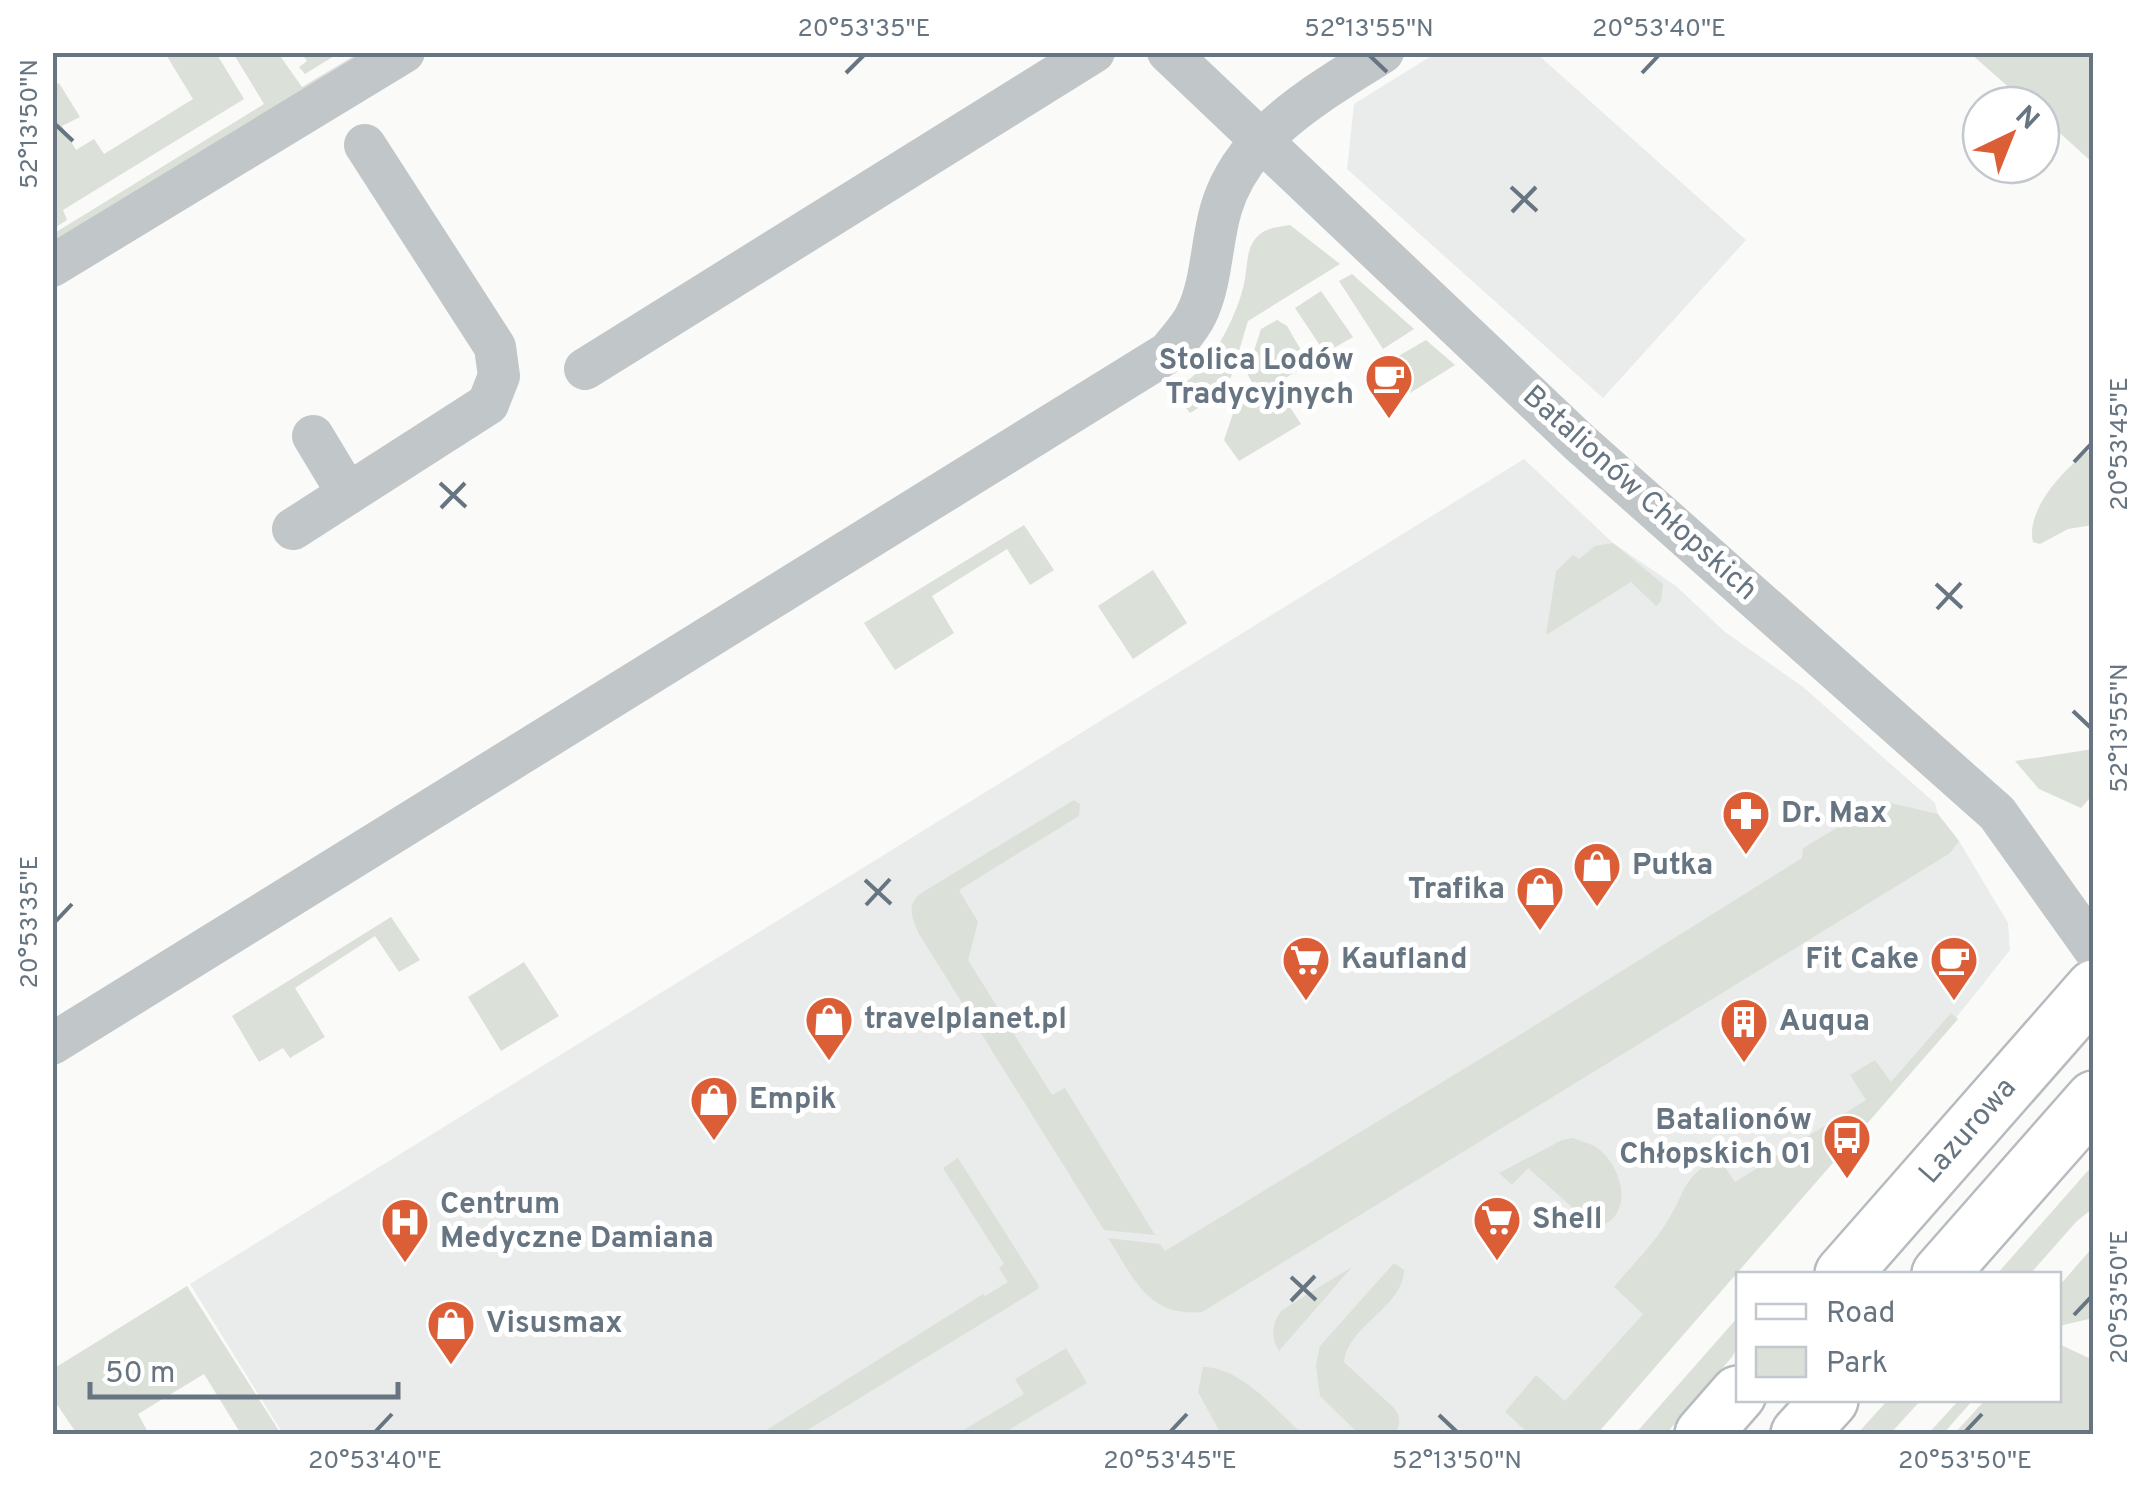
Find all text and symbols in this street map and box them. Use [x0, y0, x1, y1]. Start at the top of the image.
text: 20°53'35"E [797, 14, 931, 46]
text: 52°13'55"N [1304, 14, 1434, 46]
text: 20°53'40"E [1592, 14, 1726, 46]
text: 52°13'50"N [15, 59, 47, 189]
north arrow [1961, 85, 2061, 185]
text: N [2006, 99, 2046, 139]
place label: Stolica Lodów Tradycyjnych [1159, 343, 1354, 414]
cafe icon: Stolica Lodów Tradycyjnych [1363, 352, 1415, 420]
text: 20°53'45"E [2105, 377, 2137, 511]
street label: Batalionów Chłopskich [1514, 379, 1764, 609]
text: 52°13'55"N [2105, 663, 2137, 793]
pharmacy icon: Dr. Max [1720, 788, 1772, 856]
place label: Dr. Max [1781, 796, 1887, 833]
shop icon: Putka [1571, 840, 1623, 908]
place label: Putka [1632, 848, 1713, 885]
text: 20°53'35"E [15, 855, 47, 989]
shop icon: Trafika [1514, 864, 1566, 932]
place label: Trafika [1408, 872, 1505, 909]
supermarket icon: Kaufland [1280, 934, 1332, 1002]
cafe icon: Fit Cake [1928, 934, 1980, 1002]
place label: Kaufland [1341, 942, 1468, 979]
place label: Fit Cake [1805, 942, 1919, 979]
shop icon: travelplanet.pl [803, 994, 855, 1062]
building icon: Auqua [1718, 996, 1770, 1064]
place label: travelplanet.pl [864, 1002, 1067, 1039]
place label: Auqua [1779, 1004, 1870, 1041]
street label: Lazurowa [1912, 1070, 2025, 1192]
shop icon: Empik [688, 1074, 740, 1142]
place label: Empik [749, 1082, 837, 1119]
place label: Batalionów Chłopskich 01 [1619, 1103, 1812, 1174]
bus stop icon: Batalionów Chłopskich 01 [1821, 1112, 1873, 1180]
place label: Centrum Medyczne Damiana [440, 1187, 714, 1258]
supermarket icon: Shell [1471, 1194, 1523, 1262]
hospital icon: Centrum Medyczne Damiana [379, 1196, 431, 1264]
place label: Shell [1532, 1202, 1602, 1239]
text: 20°53'50"E [2105, 1230, 2137, 1364]
legend [1736, 1272, 2061, 1402]
text: Road [1826, 1296, 1895, 1333]
shop icon: Visusmax [425, 1298, 477, 1366]
place label: Visusmax [486, 1306, 623, 1343]
scale bar [90, 1337, 398, 1399]
text: Park [1826, 1346, 1888, 1383]
text: 50 m [105, 1356, 175, 1393]
text: 20°53'40"E [308, 1446, 442, 1478]
text: 20°53'45"E [1103, 1446, 1237, 1478]
text: 52°13'50"N [1392, 1446, 1522, 1478]
text: 20°53'50"E [1898, 1446, 2032, 1478]

